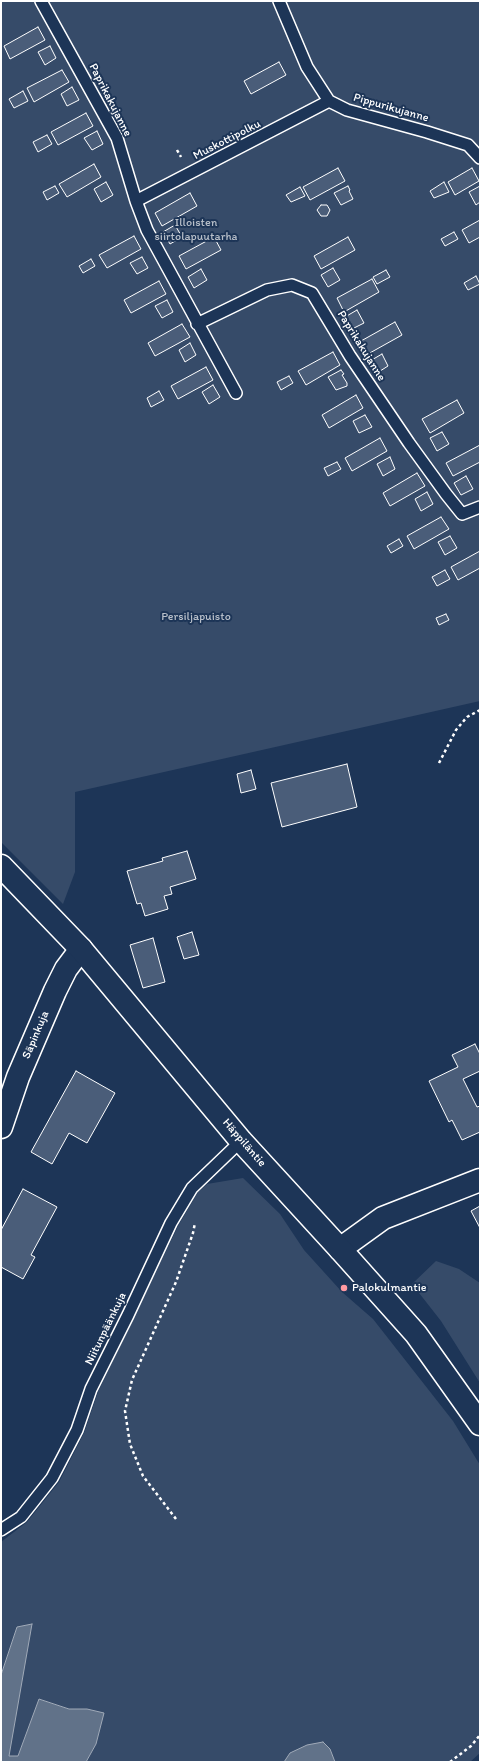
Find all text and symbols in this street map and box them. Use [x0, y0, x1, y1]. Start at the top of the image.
street label: Paprikakujanne [85, 61, 135, 139]
street label: Pippurikujanne [352, 90, 430, 126]
street label: Muskottipolku [191, 117, 263, 163]
park label: Illoisten siirtolapuutarha [155, 216, 237, 244]
street label: Paprikakujanne [334, 308, 388, 384]
park label: Persiljapuisto [161, 610, 231, 624]
street label: Säpinkuja [19, 1009, 53, 1061]
street label: Häppiläntie [219, 1116, 269, 1170]
place label: Palokulmantie [352, 1281, 427, 1295]
marker: Palokulmantie [339, 1283, 349, 1293]
street label: Niitunpäänkuja [82, 1290, 130, 1368]

